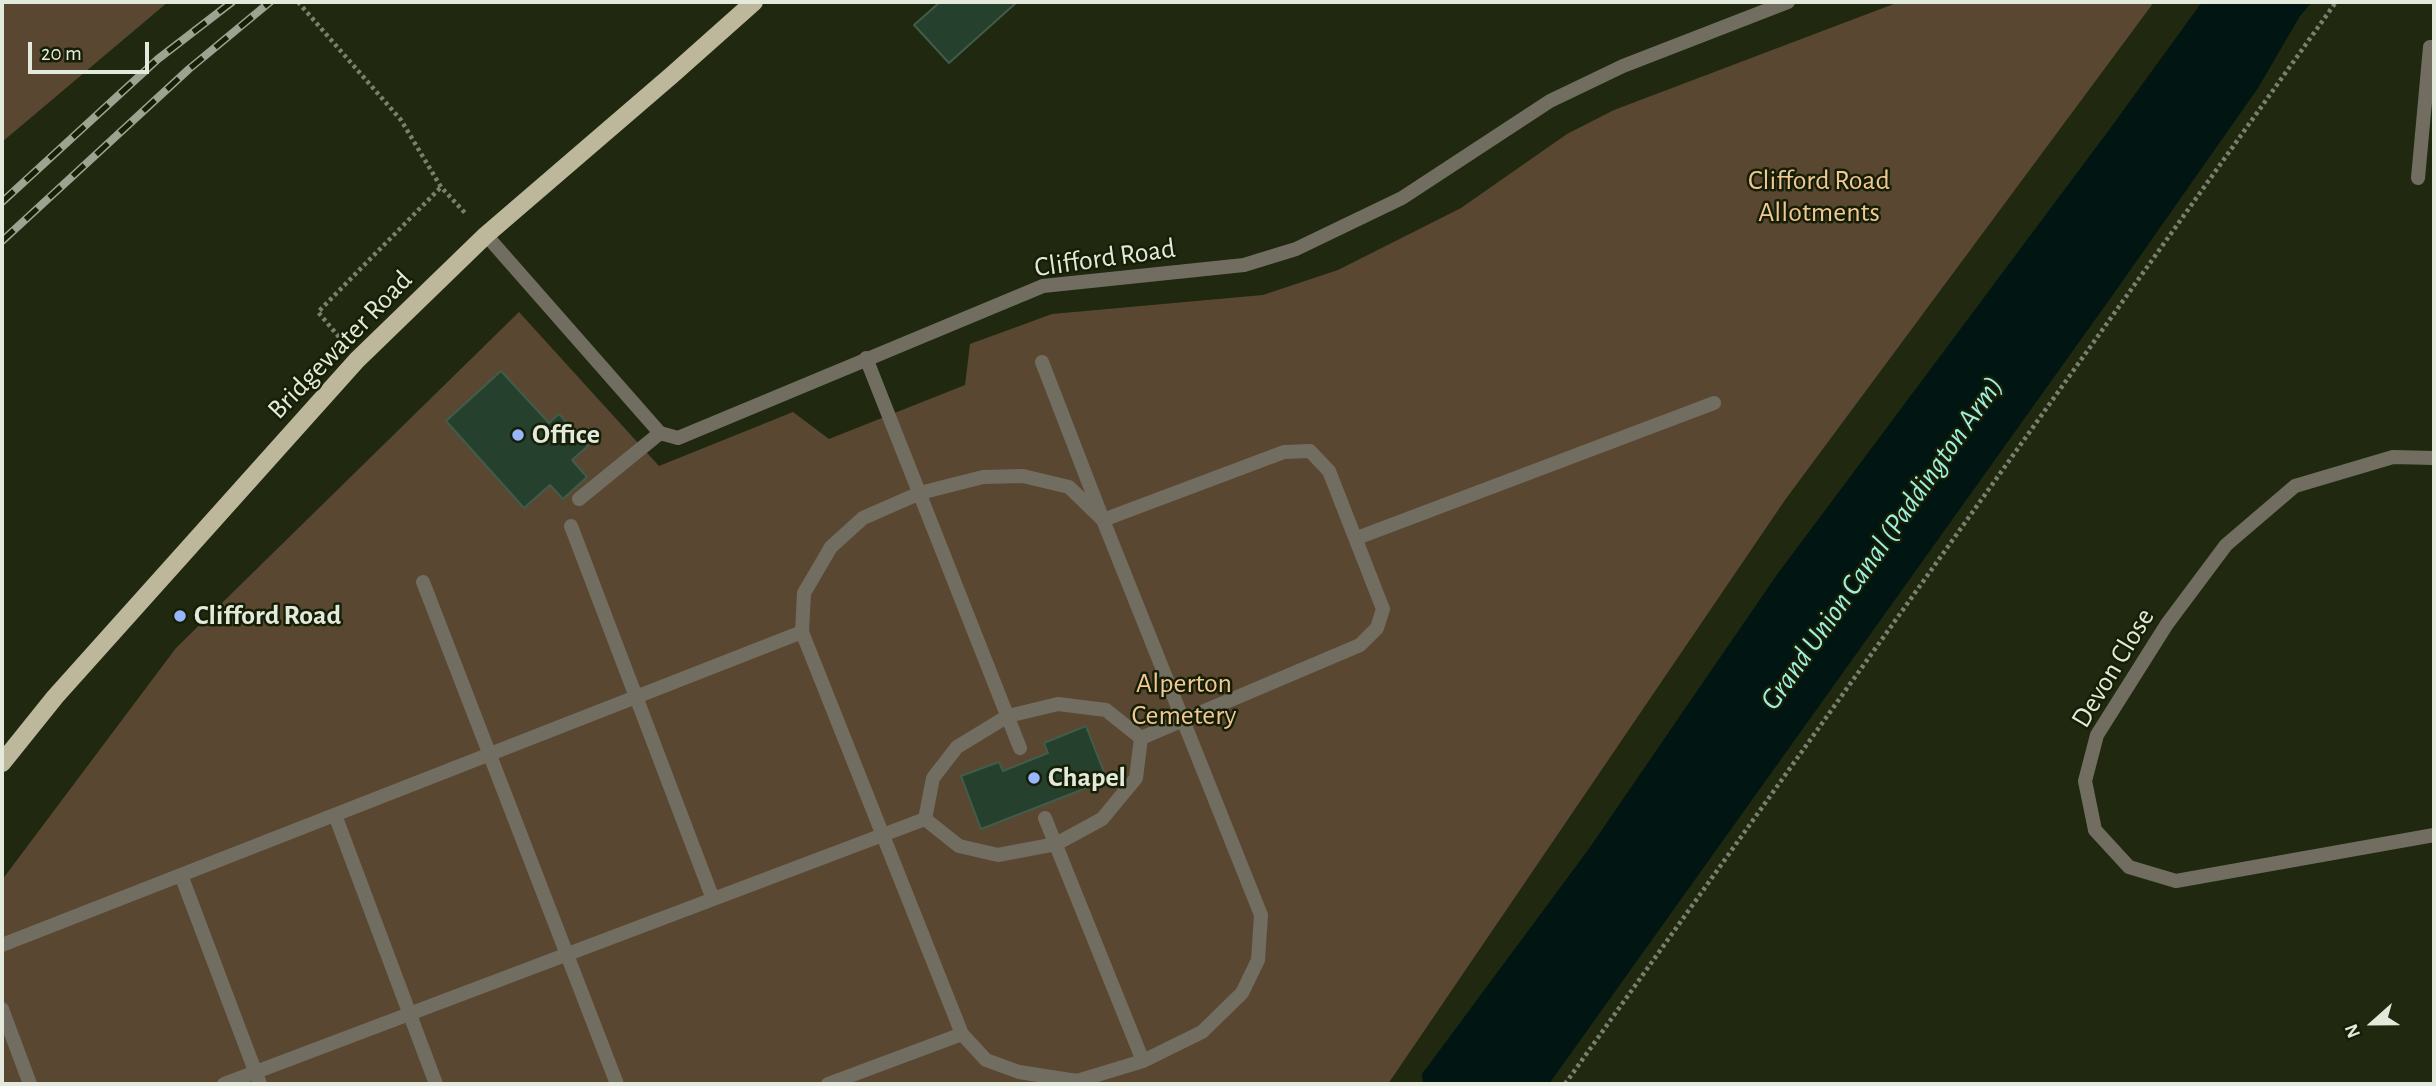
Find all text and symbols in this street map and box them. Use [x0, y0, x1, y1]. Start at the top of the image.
scale bar [32, 28, 152, 72]
text: 20 m [41, 43, 82, 64]
park label: Clifford Road Allotments [1748, 164, 1890, 230]
street label: Clifford Road [1032, 231, 1178, 285]
street label: Bridgewater Road [261, 264, 419, 426]
water label: Grand Union Canal (Paddington Arm) [1753, 369, 2011, 717]
place label: Office [532, 418, 600, 452]
marker: Office [510, 427, 526, 443]
place label: Clifford Road [194, 599, 341, 633]
street label: Devon Close [2064, 602, 2162, 734]
marker: Clifford Road [172, 608, 188, 624]
park label: Alperton Cemetery [1132, 667, 1236, 733]
place label: Chapel [1048, 761, 1126, 795]
marker: Chapel [1026, 770, 1042, 786]
north arrow [2338, 988, 2408, 1058]
text: N [2342, 1021, 2364, 1040]

